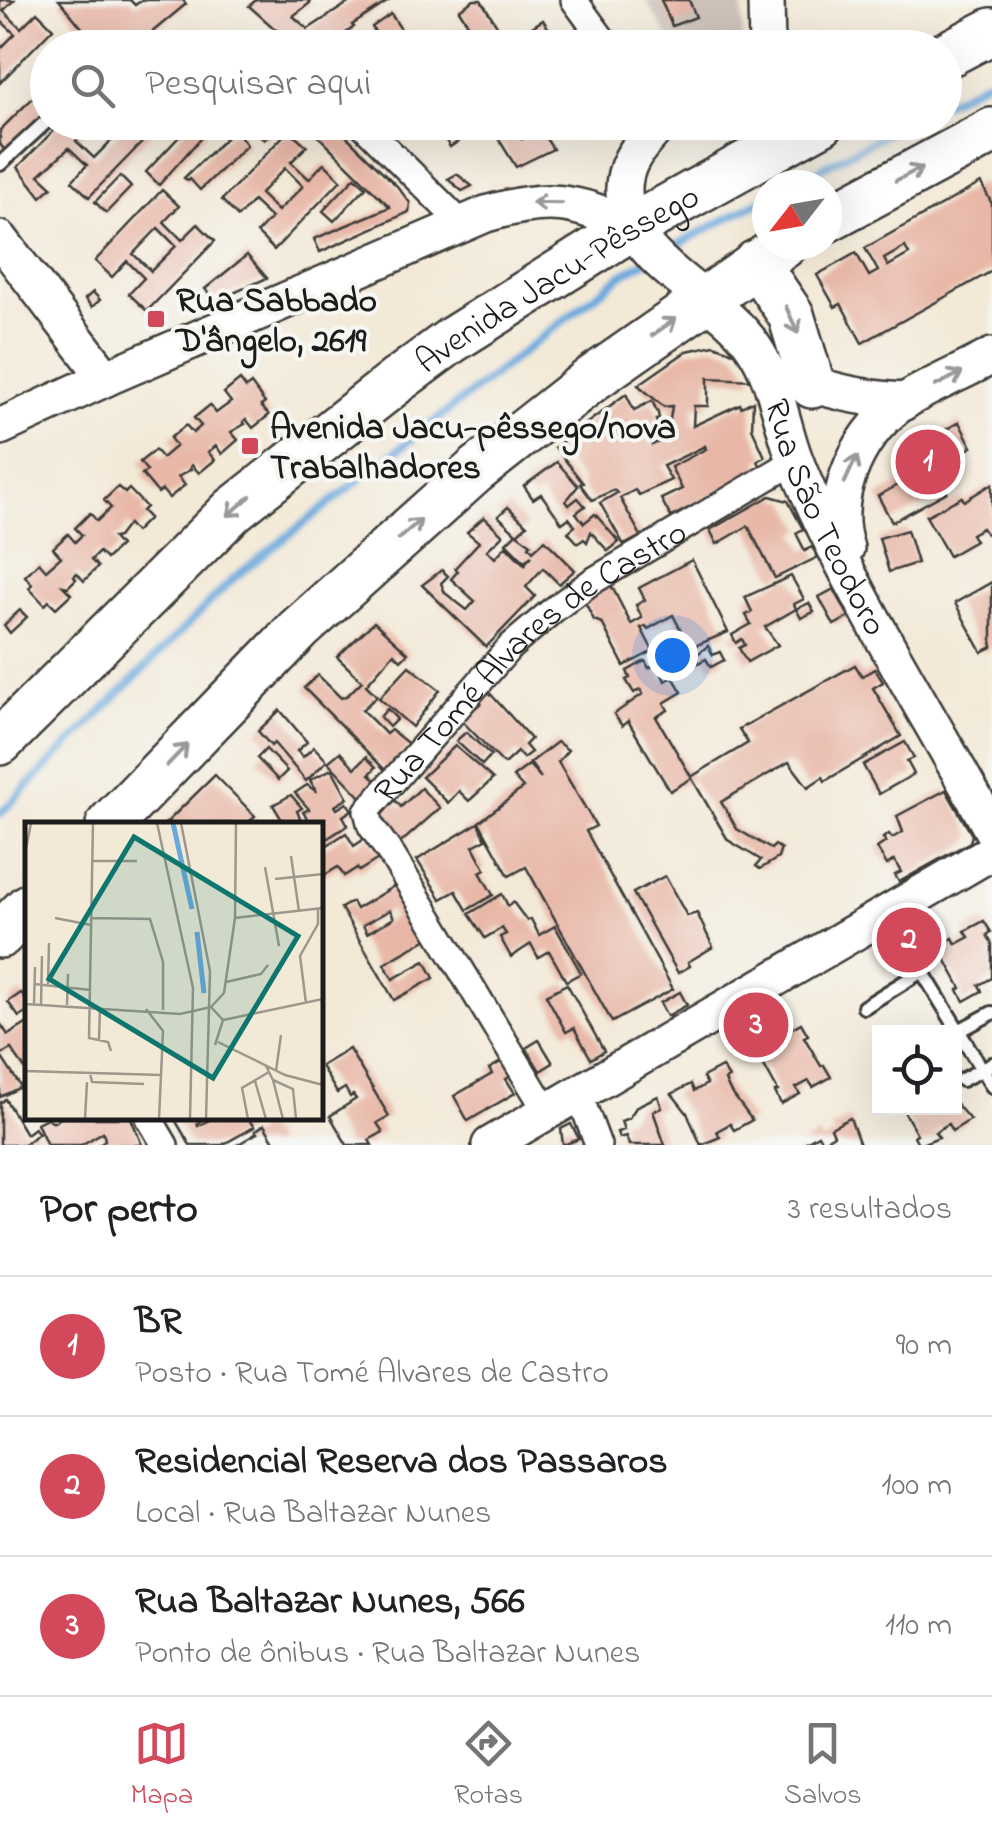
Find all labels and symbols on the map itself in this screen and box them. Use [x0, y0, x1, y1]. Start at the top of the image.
one-way arrow [894, 164, 924, 183]
north arrow [752, 170, 842, 260]
street label: Avenida Jacu-Pêssego [406, 173, 710, 388]
one-way arrow [532, 194, 564, 213]
place label: Rua Sabbado D'ângelo, 2619 [174, 277, 377, 369]
one-way arrow [784, 304, 802, 335]
marker: Rua Sabbado D'ângelo, 2619 [145, 308, 167, 330]
one-way arrow [650, 317, 678, 338]
one-way arrow [933, 369, 963, 388]
street label: Rua São Teodoro [749, 393, 899, 646]
place label: Avenida Jacu-pêssego/nova Trabalhadores [270, 404, 676, 495]
pin: 1 [896, 424, 960, 500]
marker: Avenida Jacu-pêssego/nova Trabalhadores [239, 435, 261, 457]
one-way arrow [843, 455, 862, 485]
one-way arrow [227, 495, 253, 517]
street label: Rua Tomé Alvares de Castro [363, 509, 698, 816]
one-way arrow [397, 518, 422, 541]
your location [647, 630, 698, 681]
one-way arrow [165, 744, 189, 768]
inset map [25, 822, 322, 1120]
pin: 2 [876, 902, 942, 978]
pin: 3 [724, 988, 788, 1062]

